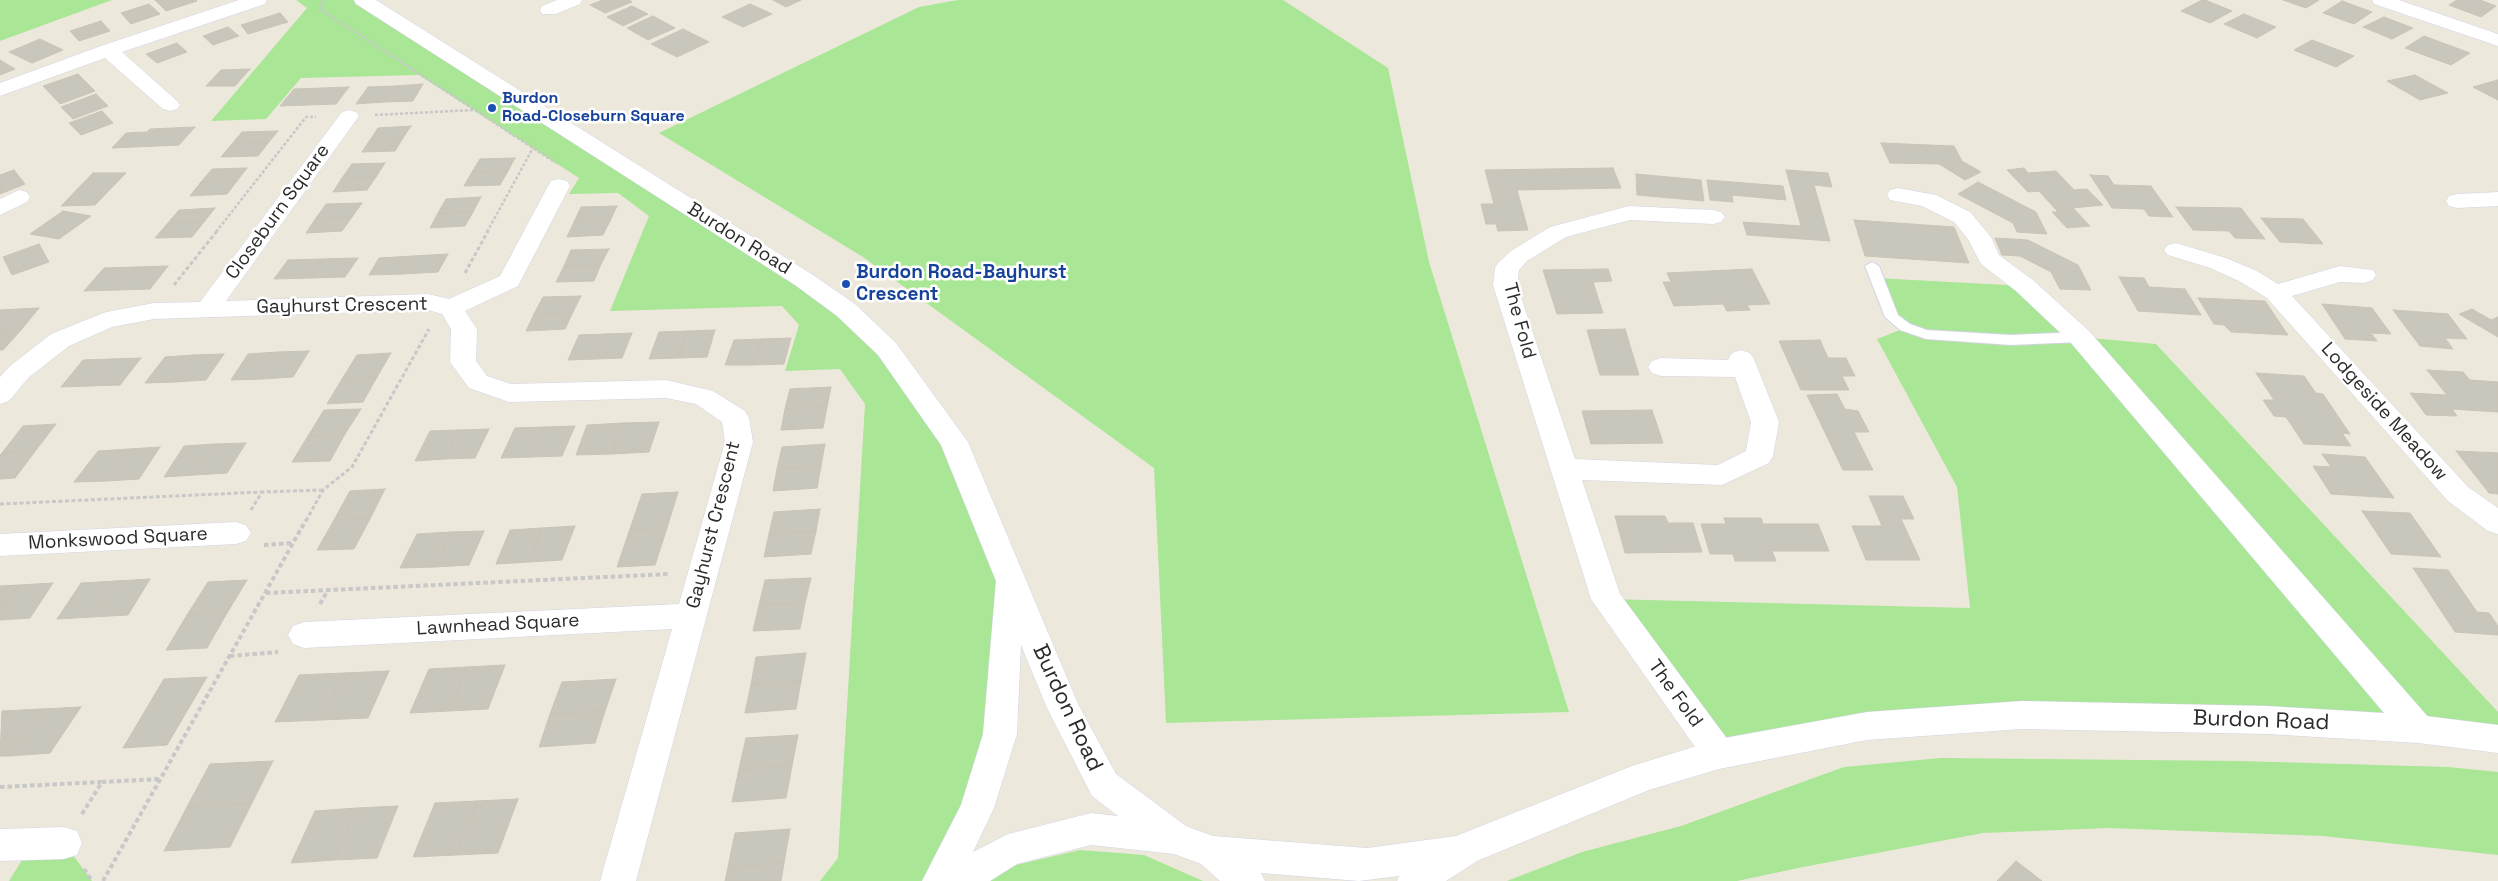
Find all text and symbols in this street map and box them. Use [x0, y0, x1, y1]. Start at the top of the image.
place label: Burdon Road-Closeburn Square [502, 89, 685, 127]
marker: Burdon Road-Closeburn Square [486, 102, 498, 114]
street label: Closeburn Square [221, 140, 335, 284]
street label: Burdon Road [683, 198, 795, 280]
place label: Burdon Road-Bayhurst Crescent [856, 262, 1067, 306]
marker: Burdon Road-Bayhurst Crescent [840, 278, 852, 290]
street label: The Fold [1498, 281, 1540, 361]
street label: Gayhurst Crescent [256, 293, 428, 319]
street label: Lodgeside Meadow [2316, 338, 2452, 486]
street label: Gayhurst Crescent [682, 439, 746, 611]
street label: Monkswood Square [28, 523, 208, 555]
street label: Lawnhead Square [416, 609, 580, 641]
street label: Burdon Road [1026, 640, 1108, 776]
street label: The Fold [1643, 656, 1707, 732]
street label: Burdon Road [2192, 705, 2330, 737]

